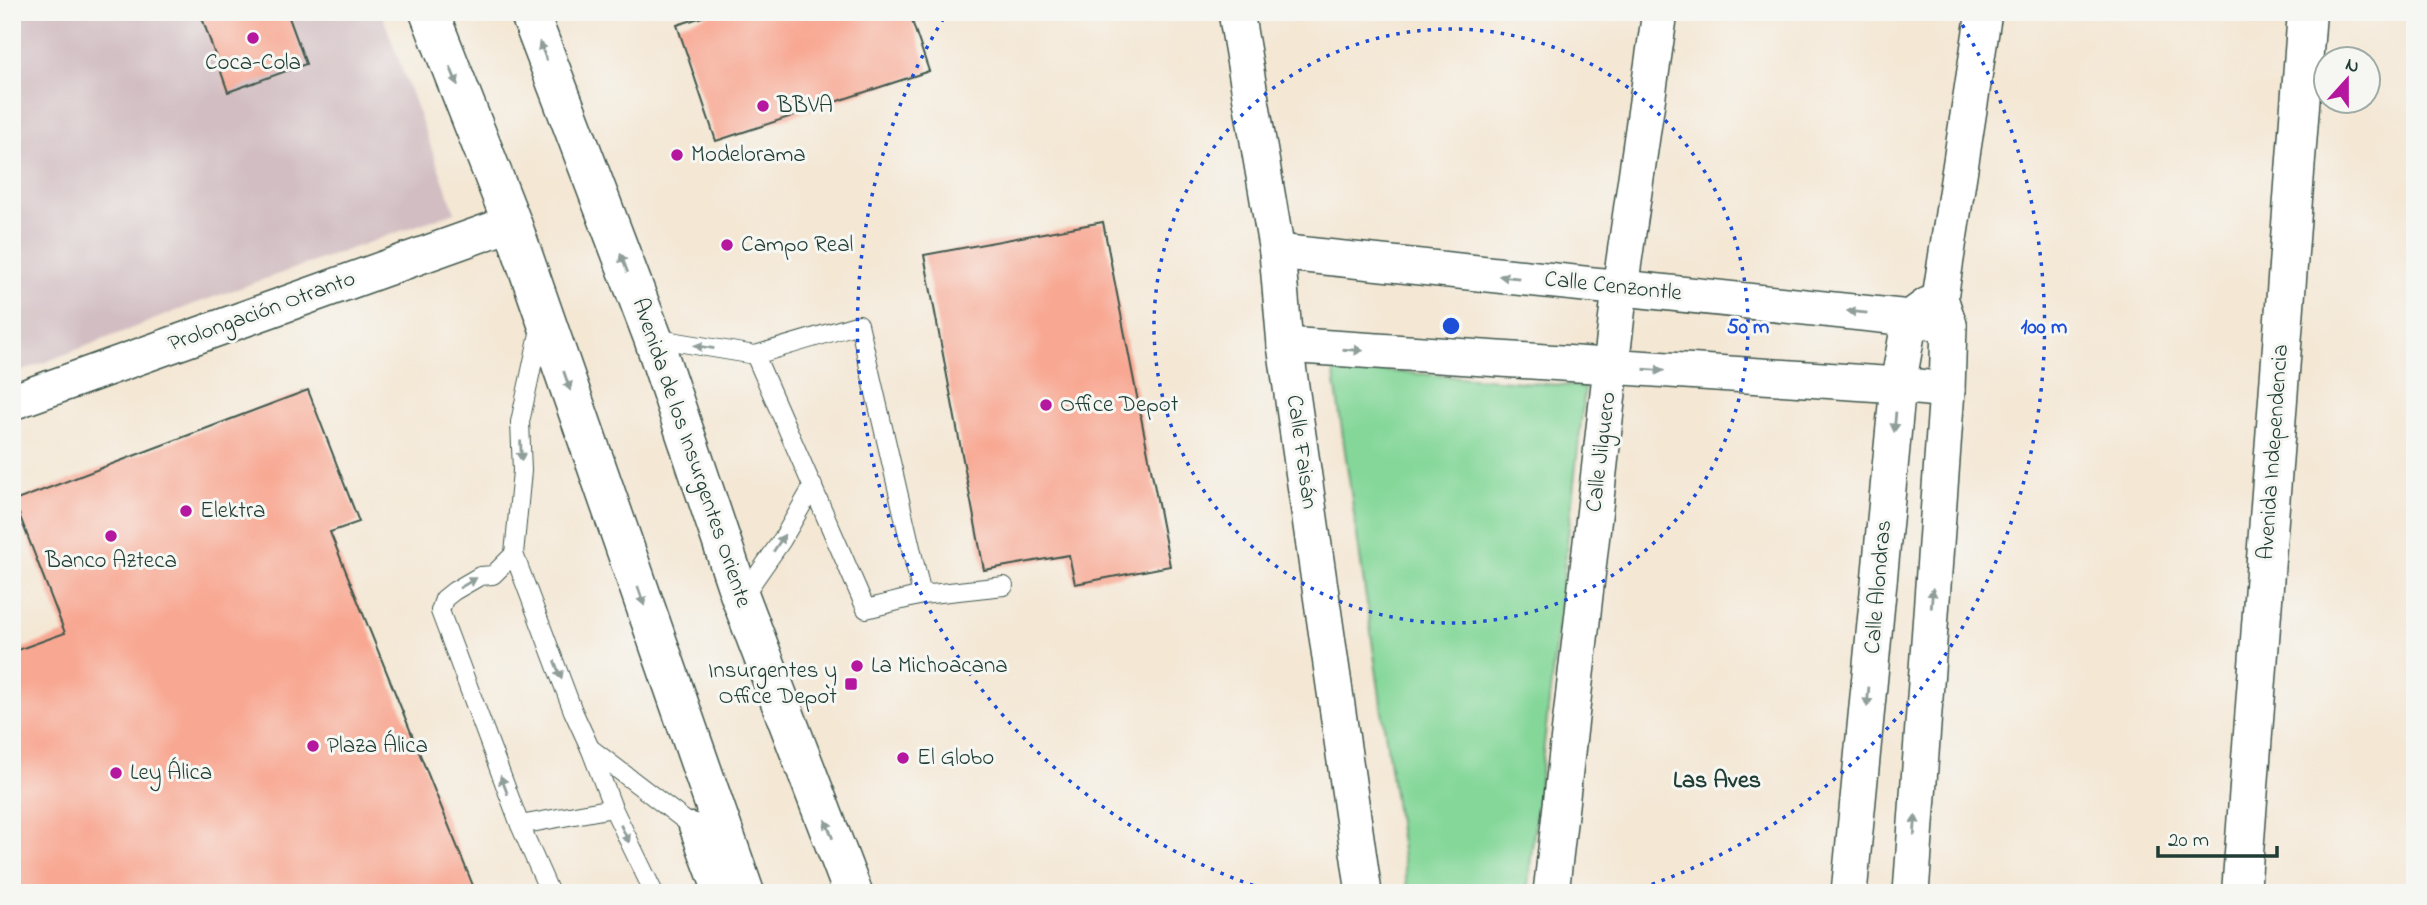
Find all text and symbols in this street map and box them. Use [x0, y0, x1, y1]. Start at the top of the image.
marker: Coca-Cola [245, 30, 261, 46]
one-way arrow [538, 40, 549, 61]
north arrow [2312, 46, 2382, 116]
place label: Coca-Cola [205, 47, 301, 80]
text: N [2341, 52, 2363, 81]
one-way arrow [448, 65, 459, 86]
place label: BBVA [776, 90, 833, 123]
marker: BBVA [755, 98, 771, 114]
place label: Modelorama [691, 139, 806, 172]
marker: Modelorama [669, 147, 685, 163]
place label: Campo Real [741, 229, 853, 262]
marker: Campo Real [719, 237, 735, 253]
one-way arrow [618, 253, 629, 274]
street label: Prolongación Otranto [164, 263, 361, 362]
street label: Calle Cenzontle [1543, 263, 1684, 311]
one-way arrow [1498, 271, 1520, 282]
street label: Avenida de los Insurgentes Oriente [622, 294, 760, 613]
one-way arrow [1846, 307, 1868, 318]
text: 50 m [1727, 313, 1769, 343]
text: 100 m [2021, 313, 2067, 343]
centre of rings [1439, 314, 1463, 338]
one-way arrow [693, 341, 715, 352]
street label: Avenida Independencia [2250, 343, 2298, 561]
one-way arrow [1343, 345, 1365, 356]
one-way arrow [1643, 365, 1665, 376]
one-way arrow [562, 370, 573, 391]
place label: Office Depot [1060, 389, 1179, 422]
street label: Calle Jilguero [1578, 390, 1627, 514]
street label: Calle Faisán [1277, 393, 1325, 511]
marker: Office Depot [1038, 397, 1054, 413]
one-way arrow [1889, 411, 1900, 433]
one-way arrow [516, 440, 527, 462]
place label: Elektra [200, 495, 265, 528]
marker: Elektra [178, 503, 194, 519]
street label: Calle Alondras [1857, 519, 1901, 655]
marker: Banco Azteca [103, 528, 119, 544]
one-way arrow [772, 534, 785, 553]
place label: Banco Azteca [44, 545, 177, 578]
one-way arrow [459, 577, 478, 589]
one-way arrow [636, 585, 647, 606]
one-way arrow [1927, 587, 1938, 609]
place label: La Michoacana [871, 650, 1008, 683]
place label: Insurgentes y Office Depot [708, 655, 837, 714]
marker: La Michoacana [849, 658, 865, 674]
one-way arrow [552, 660, 563, 681]
marker: Insurgentes y Office Depot [843, 676, 859, 692]
one-way arrow [1862, 686, 1873, 708]
place label: Plaza Álica [327, 729, 428, 763]
marker: Plaza Álica [305, 738, 321, 754]
place label: El Globo [917, 742, 994, 775]
marker: El Globo [895, 750, 911, 766]
place label: Ley Álica [130, 756, 212, 792]
district label: Las Aves [1673, 764, 1761, 799]
marker: Ley Álica [108, 765, 124, 781]
one-way arrow [498, 774, 509, 795]
one-way arrow [1910, 813, 1921, 835]
scale bar [2158, 814, 2276, 858]
one-way arrow [824, 818, 835, 839]
one-way arrow [620, 824, 631, 844]
text: 20 m [2168, 826, 2209, 856]

